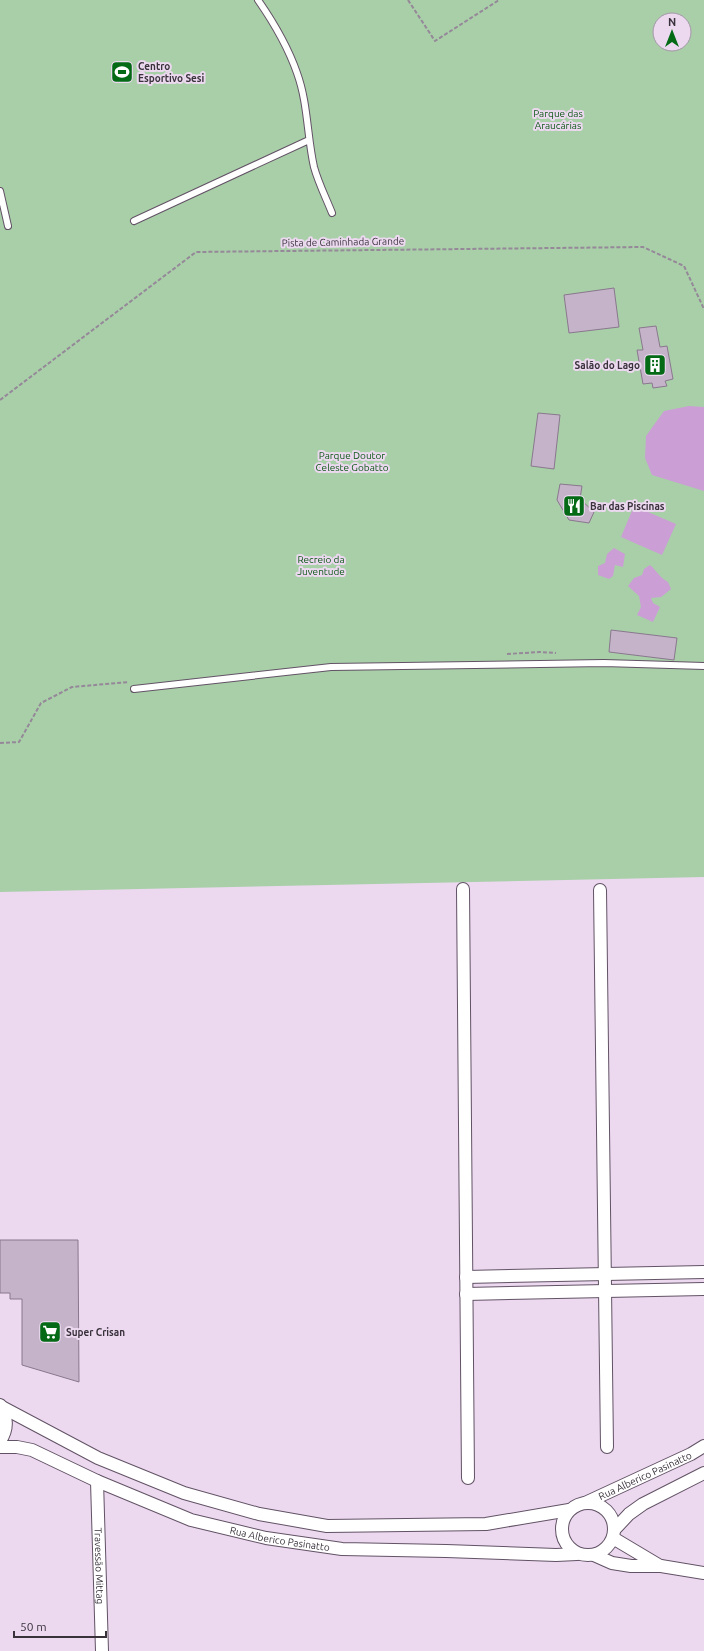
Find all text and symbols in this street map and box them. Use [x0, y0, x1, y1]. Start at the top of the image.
north arrow [652, 12, 692, 52]
text: N [668, 16, 676, 28]
sports icon: Centro Esportivo Sesi [109, 59, 135, 85]
place label: Centro Esportivo Sesi [138, 61, 205, 84]
park label: Parque das Araucárias [533, 108, 583, 131]
street label: Pista de Caminhada Grande [282, 235, 404, 249]
building icon: Salão do Lago [642, 352, 668, 378]
place label: Salão do Lago [575, 360, 640, 371]
park label: Parque Doutor Celeste Gobatto [316, 450, 389, 473]
restaurant icon: Bar das Piscinas [561, 493, 587, 519]
place label: Bar das Piscinas [590, 501, 665, 512]
park label: Recreio da Juventude [297, 554, 345, 577]
supermarket icon: Super Crisan [37, 1319, 63, 1345]
place label: Super Crisan [66, 1327, 125, 1338]
street label: Rua Alberico Pasinatto [597, 1449, 693, 1502]
street label: Rua Alberico Pasinatto [229, 1524, 331, 1553]
street label: Travessão Mittag [93, 1528, 106, 1604]
scale bar [14, 1613, 106, 1639]
text: 50 m [20, 1620, 47, 1633]

